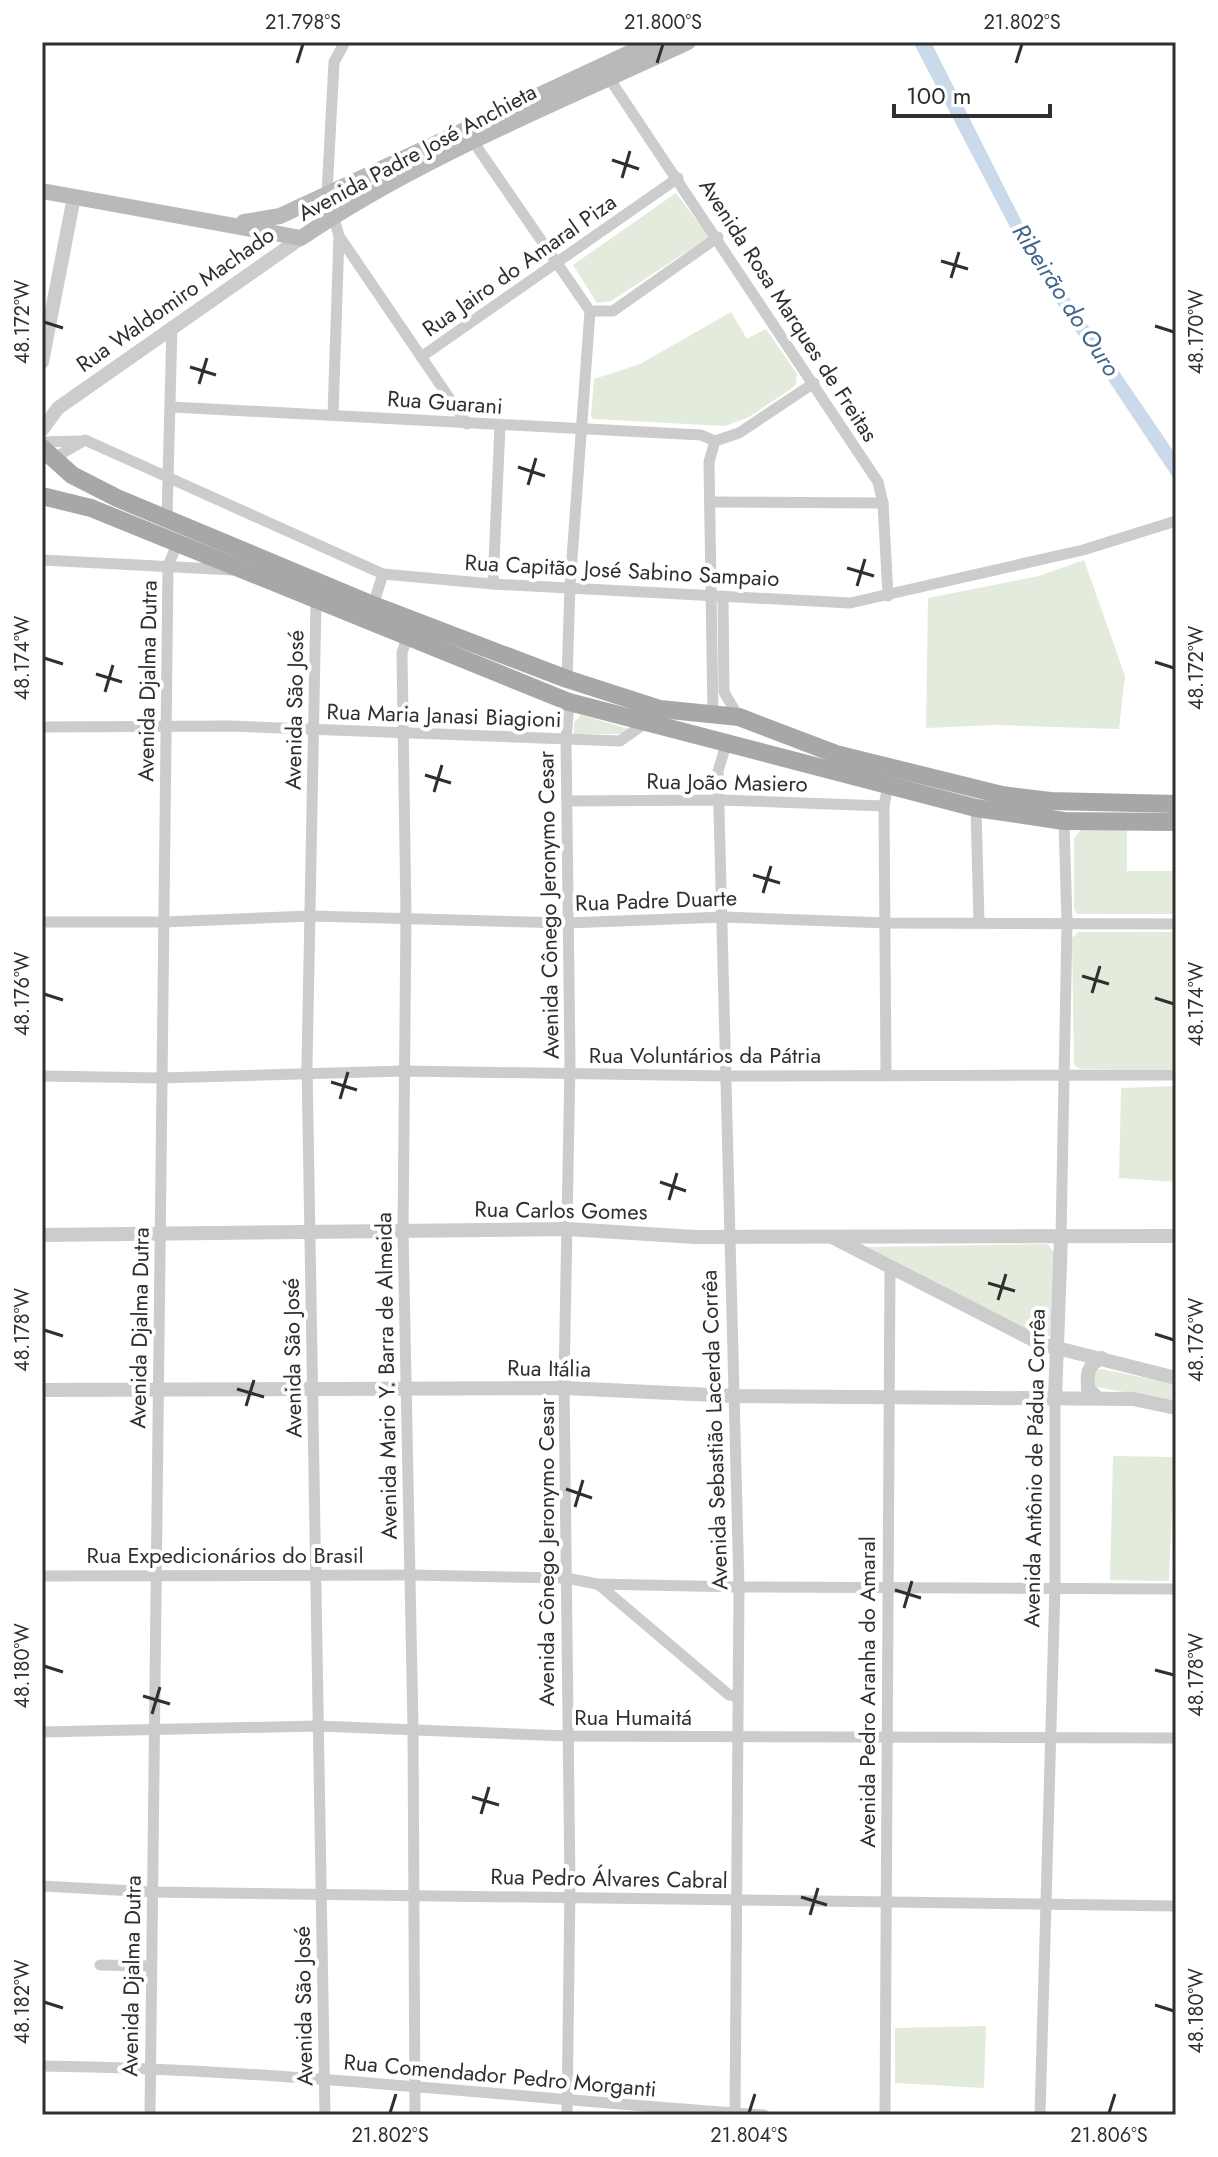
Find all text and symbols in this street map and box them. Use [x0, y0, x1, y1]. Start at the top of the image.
text: 21.798°S [265, 8, 341, 37]
text: 21.800°S [624, 8, 702, 37]
text: 21.802°S [983, 8, 1061, 37]
scale bar [894, 68, 1050, 118]
street label: Avenida Padre José Anchieta [292, 75, 542, 229]
text: 100 m [906, 78, 972, 113]
street label: Avenida Rosa Marques de Freitas [692, 172, 886, 448]
street label: Rua Jairo do Amaral Piza [416, 186, 622, 344]
water label: Ribeirão do Ouro [1004, 216, 1129, 383]
street label: Rua Waldomiro Machado [70, 218, 280, 380]
text: 48.172°W [8, 280, 37, 364]
text: 48.170°W [1182, 289, 1211, 375]
street label: Rua Guarani [386, 382, 504, 422]
street label: Rua Capitão José Sabino Sampaio [464, 546, 780, 594]
street label: Avenida Djalma Dutra [129, 580, 165, 782]
text: 48.174°W [8, 615, 37, 700]
text: 48.172°W [1182, 626, 1211, 710]
street label: Avenida São José [277, 630, 311, 790]
street label: Rua Maria Janasi Biagioni [326, 695, 562, 735]
street label: Avenida Cônego Jeronymo Cesar [529, 750, 567, 1059]
street label: Rua João Masiero [646, 765, 808, 799]
street label: Rua Padre Duarte [575, 881, 737, 919]
text: 48.176°W [8, 951, 37, 1036]
text: 48.174°W [1182, 961, 1211, 1046]
street label: Rua Voluntários da Pátria [589, 1039, 821, 1071]
street label: Rua Carlos Gomes [474, 1192, 648, 1228]
street label: Avenida Mario Y. Barra de Almeida [367, 1212, 405, 1540]
street label: Avenida Djalma Dutra [121, 1227, 157, 1429]
street label: Avenida Sebastião Lacerda Corrêa [692, 1269, 736, 1591]
street label: Avenida São José [275, 1278, 309, 1438]
text: 48.178°W [8, 1288, 37, 1372]
text: 48.176°W [1182, 1297, 1211, 1382]
street label: Avenida Antônio de Pádua Corrêa [1015, 1308, 1053, 1628]
street label: Rua Itália [507, 1351, 591, 1385]
street label: Avenida Cônego Jeronymo Cesar [530, 1397, 562, 1706]
street label: Avenida Pedro Aranha do Amaral [851, 1536, 883, 1848]
street label: Rua Expedicionários do Brasil [87, 1539, 363, 1571]
text: 48.180°W [8, 1623, 37, 1709]
text: 48.178°W [1182, 1633, 1211, 1717]
street label: Rua Humaitá [574, 1701, 692, 1733]
street label: Rua Pedro Álvares Cabral [490, 1860, 728, 1896]
street label: Avenida Djalma Dutra [113, 1875, 149, 2077]
street label: Avenida São José [286, 1926, 320, 2086]
text: 48.182°W [8, 1959, 37, 2044]
text: 48.180°W [1182, 1968, 1211, 2054]
street label: Rua Comendador Pedro Morganti [342, 2045, 658, 2105]
text: 21.802°S [351, 2121, 429, 2150]
text: 21.804°S [710, 2121, 788, 2150]
text: 21.806°S [1070, 2121, 1148, 2150]

